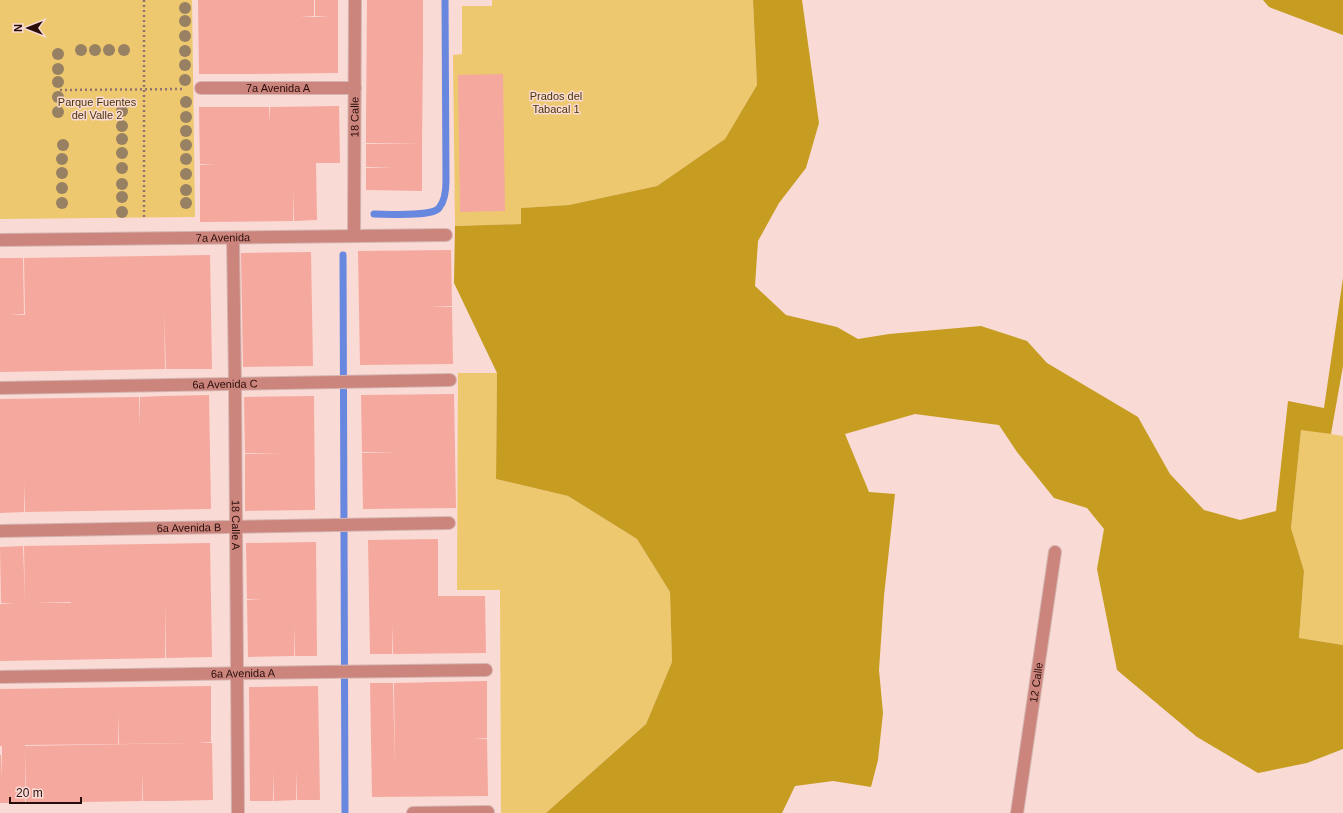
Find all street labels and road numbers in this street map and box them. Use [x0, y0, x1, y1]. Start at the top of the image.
street label: 7a Avenida A [246, 82, 311, 94]
street label: 18 Calle [348, 97, 361, 137]
street label: 7a Avenida [196, 231, 251, 244]
street label: 6a Avenida C [192, 377, 258, 391]
street label: 18 Calle A [230, 500, 242, 551]
street label: 6a Avenida B [157, 521, 221, 534]
street label: 12 Calle [1027, 662, 1045, 703]
street label: 6a Avenida A [211, 667, 276, 680]

